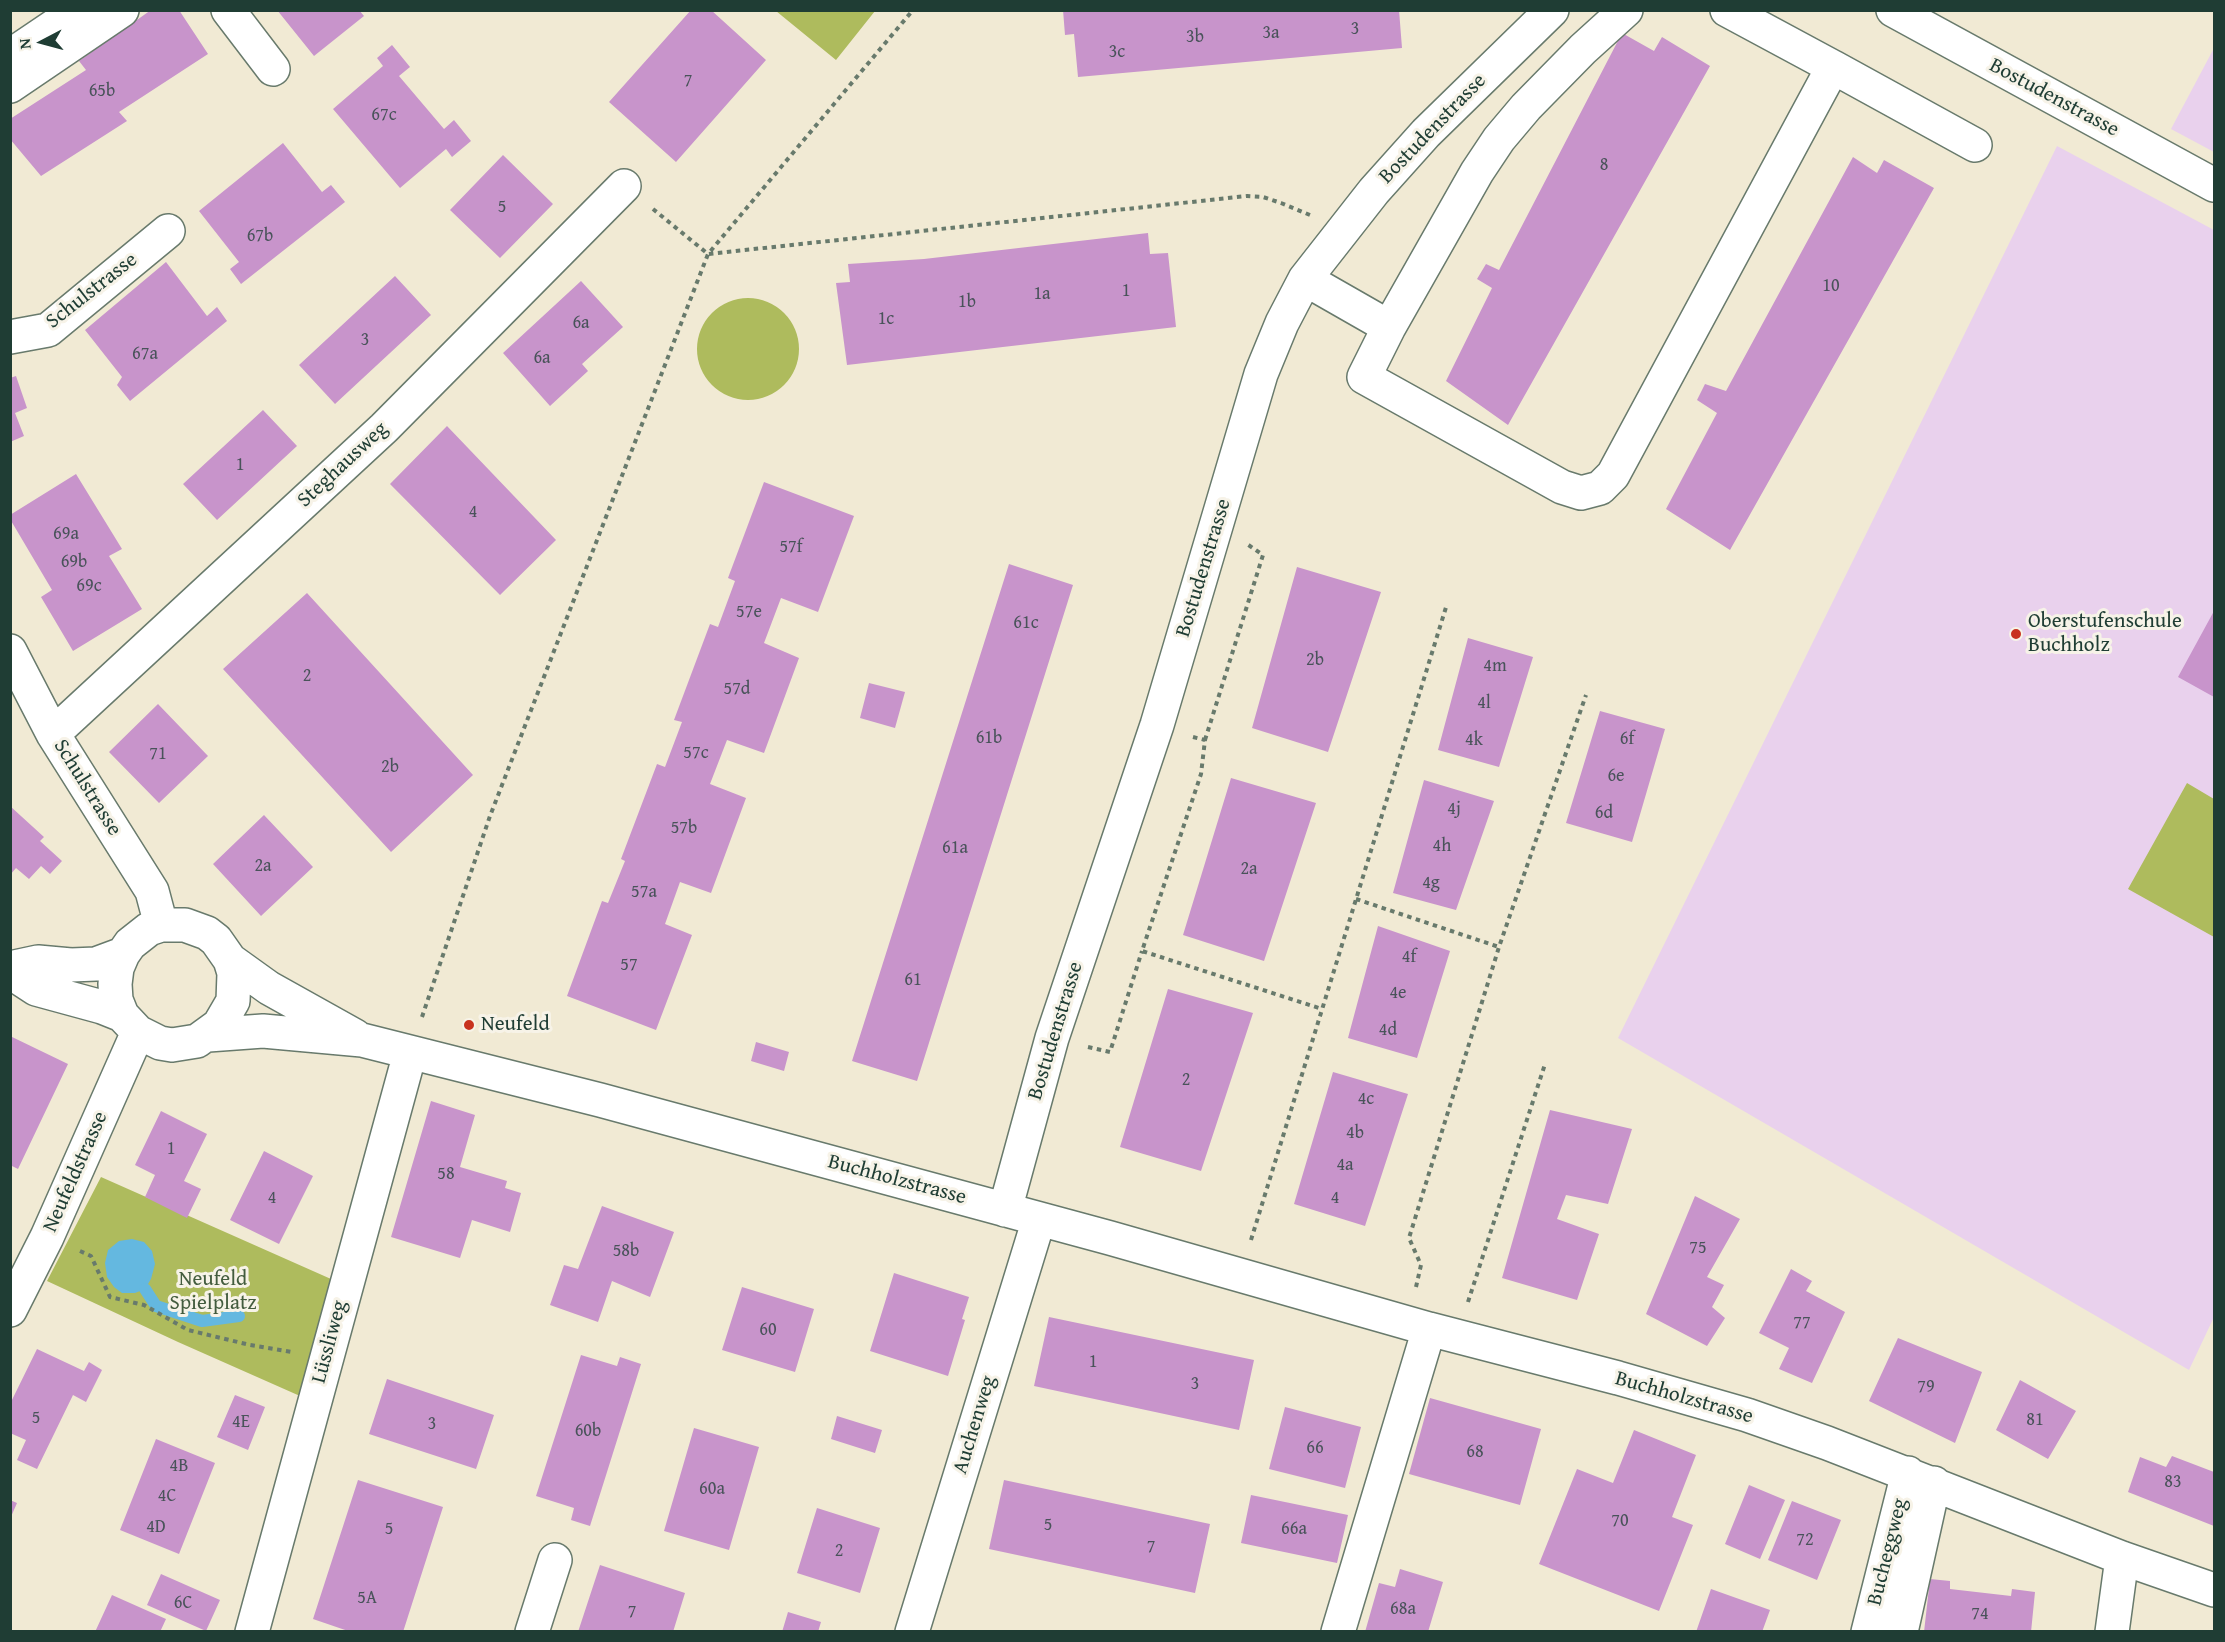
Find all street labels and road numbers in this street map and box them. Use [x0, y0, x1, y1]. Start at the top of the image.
street label: Bostudenstrasse [1985, 53, 2123, 143]
street label: Bostudenstrasse [1374, 69, 1492, 189]
street label: Schulstrasse [41, 248, 143, 334]
street label: Steghausweg [293, 417, 393, 513]
street label: Bostudenstrasse [1171, 496, 1237, 640]
street label: Schulstrasse [47, 735, 127, 841]
street label: Bostudenstrasse [1023, 959, 1089, 1103]
street label: Neufeldstrasse [38, 1108, 114, 1236]
street label: Buchholzstrasse [825, 1149, 969, 1211]
street label: Lüssliweg [307, 1298, 353, 1386]
street label: Buchholzstrasse [1612, 1366, 1756, 1430]
street label: Auchenweg [948, 1373, 1002, 1477]
street label: Bucheggweg [1863, 1496, 1913, 1608]

